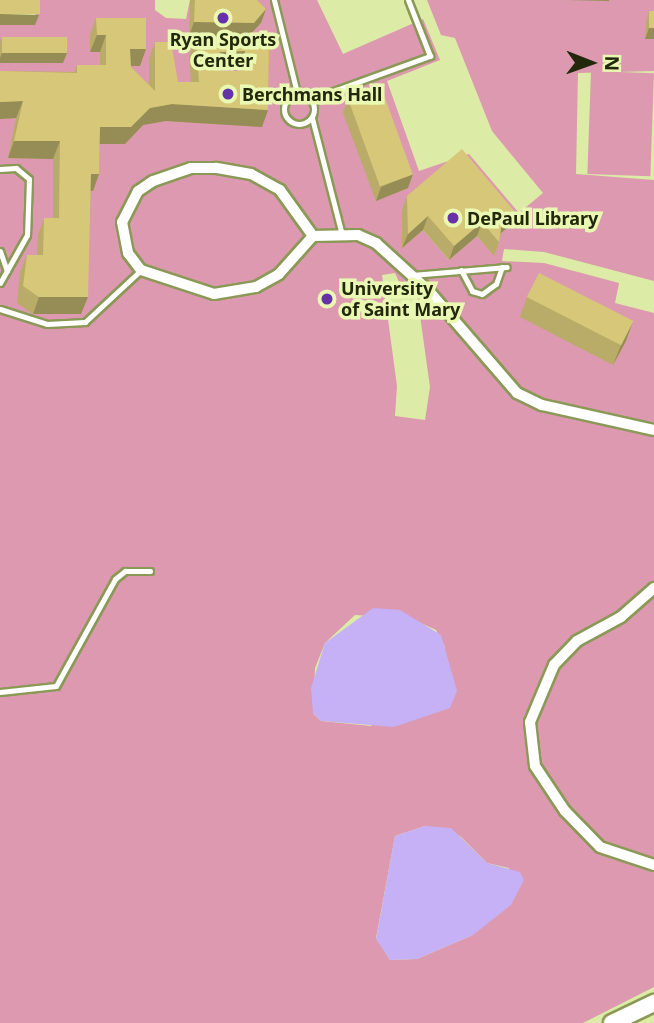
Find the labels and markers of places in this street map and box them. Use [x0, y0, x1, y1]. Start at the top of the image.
marker: Ryan Sports Center [215, 10, 231, 26]
place label: Ryan Sports Center [170, 29, 276, 72]
place label: Berchmans Hall [242, 83, 382, 105]
marker: Berchmans Hall [220, 86, 236, 102]
place label: DePaul Library [467, 207, 598, 229]
marker: DePaul Library [445, 210, 461, 226]
place label: University of Saint Mary [341, 278, 460, 320]
marker: University of Saint Mary [319, 291, 335, 307]

